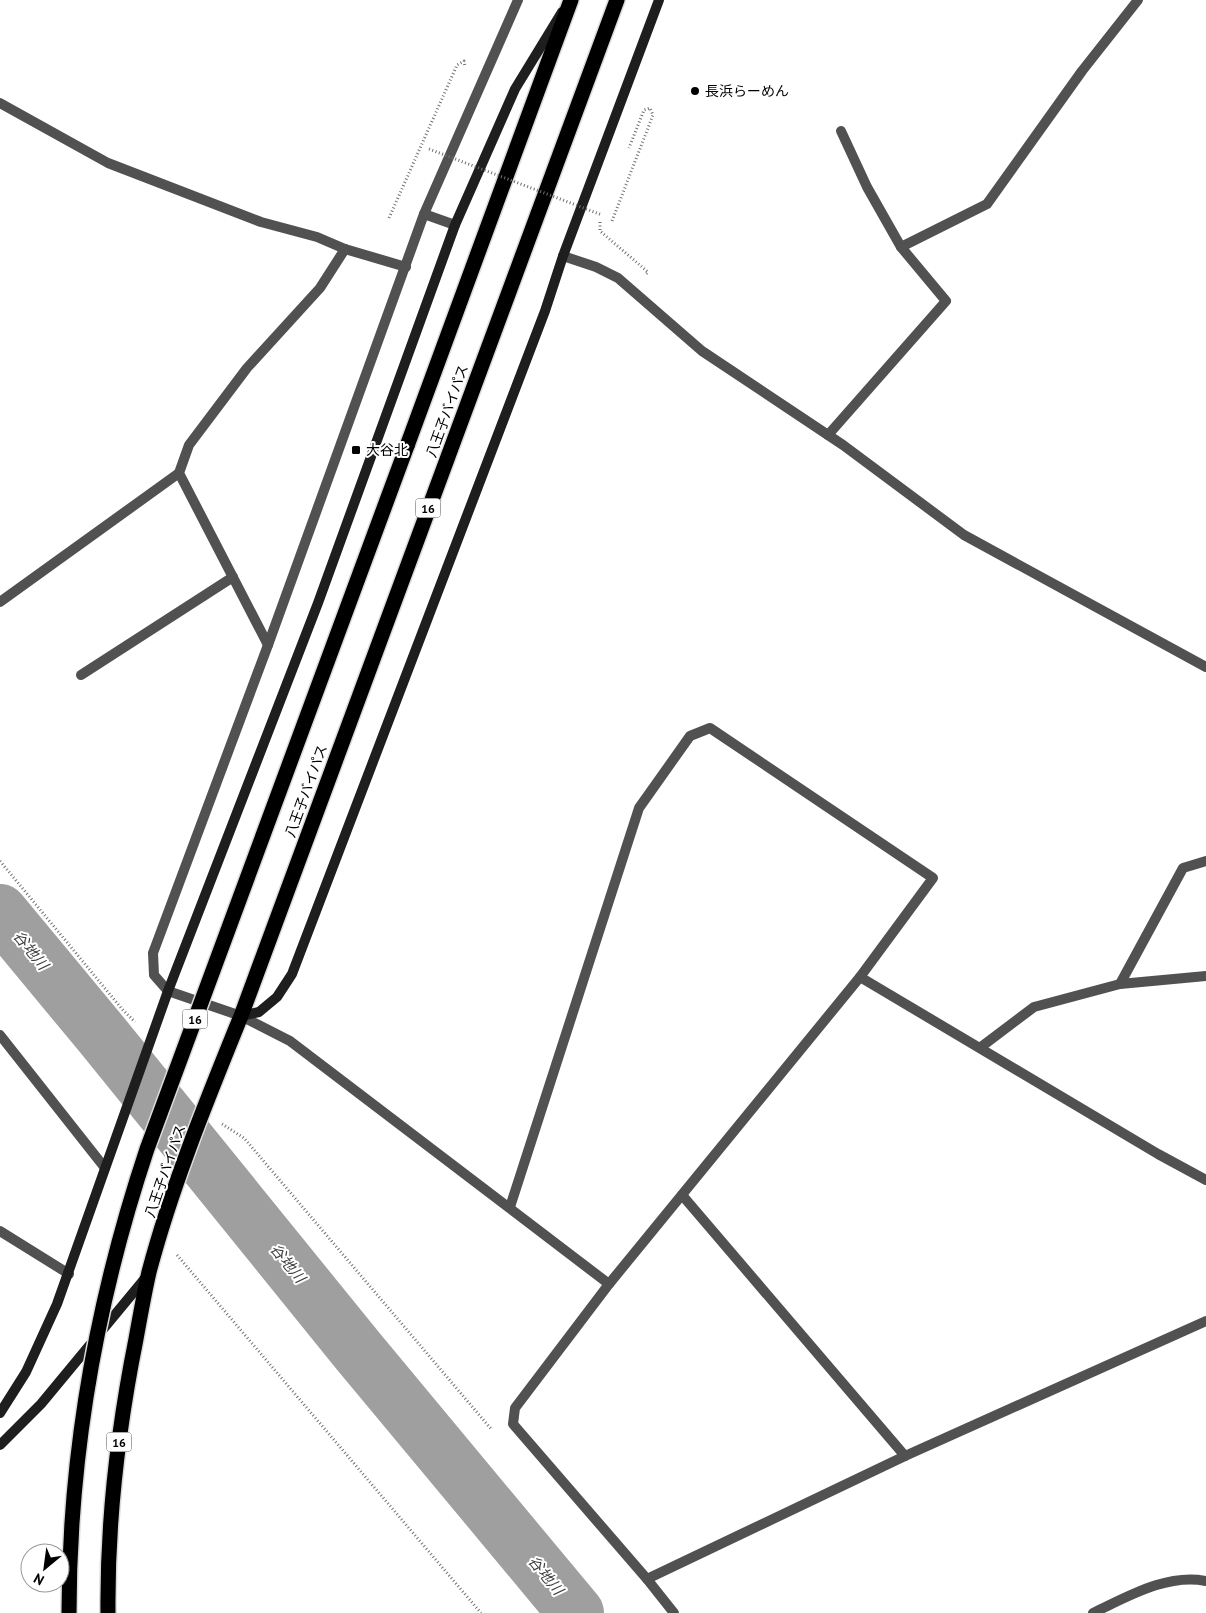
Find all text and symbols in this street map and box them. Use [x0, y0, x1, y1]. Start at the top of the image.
place label: 長浜らーめん [705, 82, 789, 100]
marker: 長浜らーめん [689, 85, 701, 97]
street label: 八王子バイパス [422, 362, 472, 460]
place label: 大谷北 [366, 441, 408, 459]
marker: 大谷北 [350, 444, 362, 456]
road number: 16 [416, 498, 440, 518]
street label: 八王子バイパス [281, 742, 331, 840]
water label: 谷地川 [9, 927, 54, 975]
road number: 16 [182, 1010, 208, 1028]
street label: 八王子バイパス [141, 1122, 189, 1220]
water label: 谷地川 [266, 1240, 311, 1288]
road number: 16 [106, 1432, 132, 1451]
north arrow [20, 1543, 70, 1593]
water label: 谷地川 [524, 1552, 569, 1600]
text: N [30, 1569, 47, 1589]

